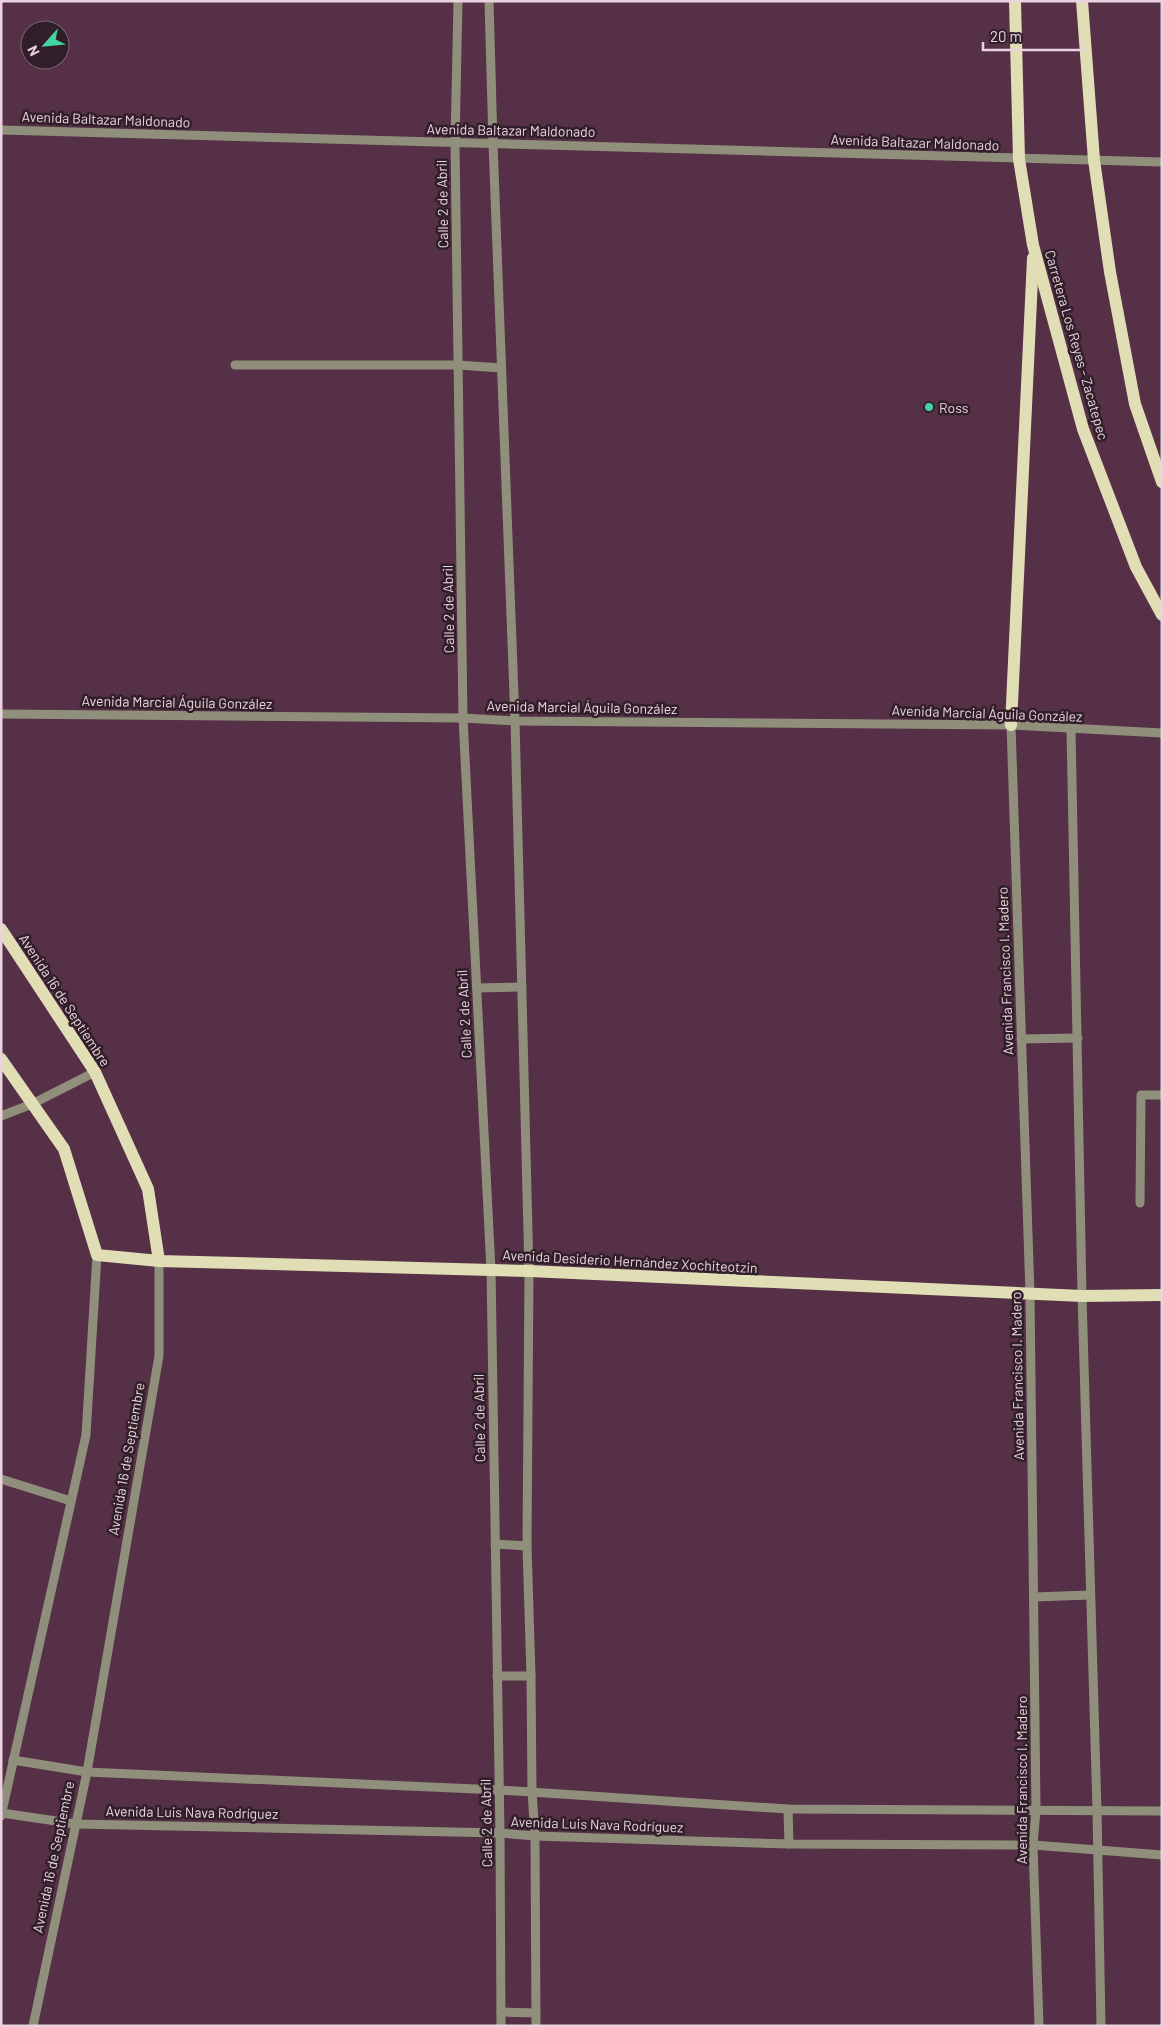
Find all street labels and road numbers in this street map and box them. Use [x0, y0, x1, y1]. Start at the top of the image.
street label: Avenida Baltazar Maldonado [21, 108, 191, 130]
street label: Avenida Baltazar Maldonado [426, 120, 596, 140]
street label: Avenida Baltazar Maldonado [830, 131, 1000, 153]
street label: Calle 2 de Abril [433, 160, 451, 248]
street label: Carretera Los Reyes - Zacatepec [1042, 248, 1112, 442]
street label: Calle 2 de Abril [439, 565, 457, 653]
street label: Avenida Marcial Águila González [81, 692, 273, 712]
street label: Avenida Marcial Águila González [486, 697, 678, 717]
street label: Avenida Marcial Águila González [891, 701, 1083, 725]
street label: Avenida Francisco I. Madero [994, 886, 1016, 1056]
street label: Avenida 16 de Septiembre [16, 930, 114, 1070]
street label: Calle 2 de Abril [453, 969, 475, 1059]
street label: Avenida Desiderio Hernández Xochiteotzin [502, 1246, 758, 1276]
street label: Avenida Francisco I. Madero [1007, 1292, 1027, 1460]
street label: Calle 2 de Abril [470, 1374, 488, 1462]
street label: Avenida 16 de Septiembre [104, 1381, 148, 1537]
street label: Avenida Francisco I. Madero [1013, 1696, 1030, 1864]
street label: Calle 2 de Abril [477, 1779, 495, 1867]
street label: Avenida 16 de Septiembre [29, 1780, 77, 1934]
street label: Avenida Luis Nava Rodríguez [105, 1802, 279, 1822]
street label: Avenida Luis Nava Rodríguez [510, 1812, 684, 1836]

